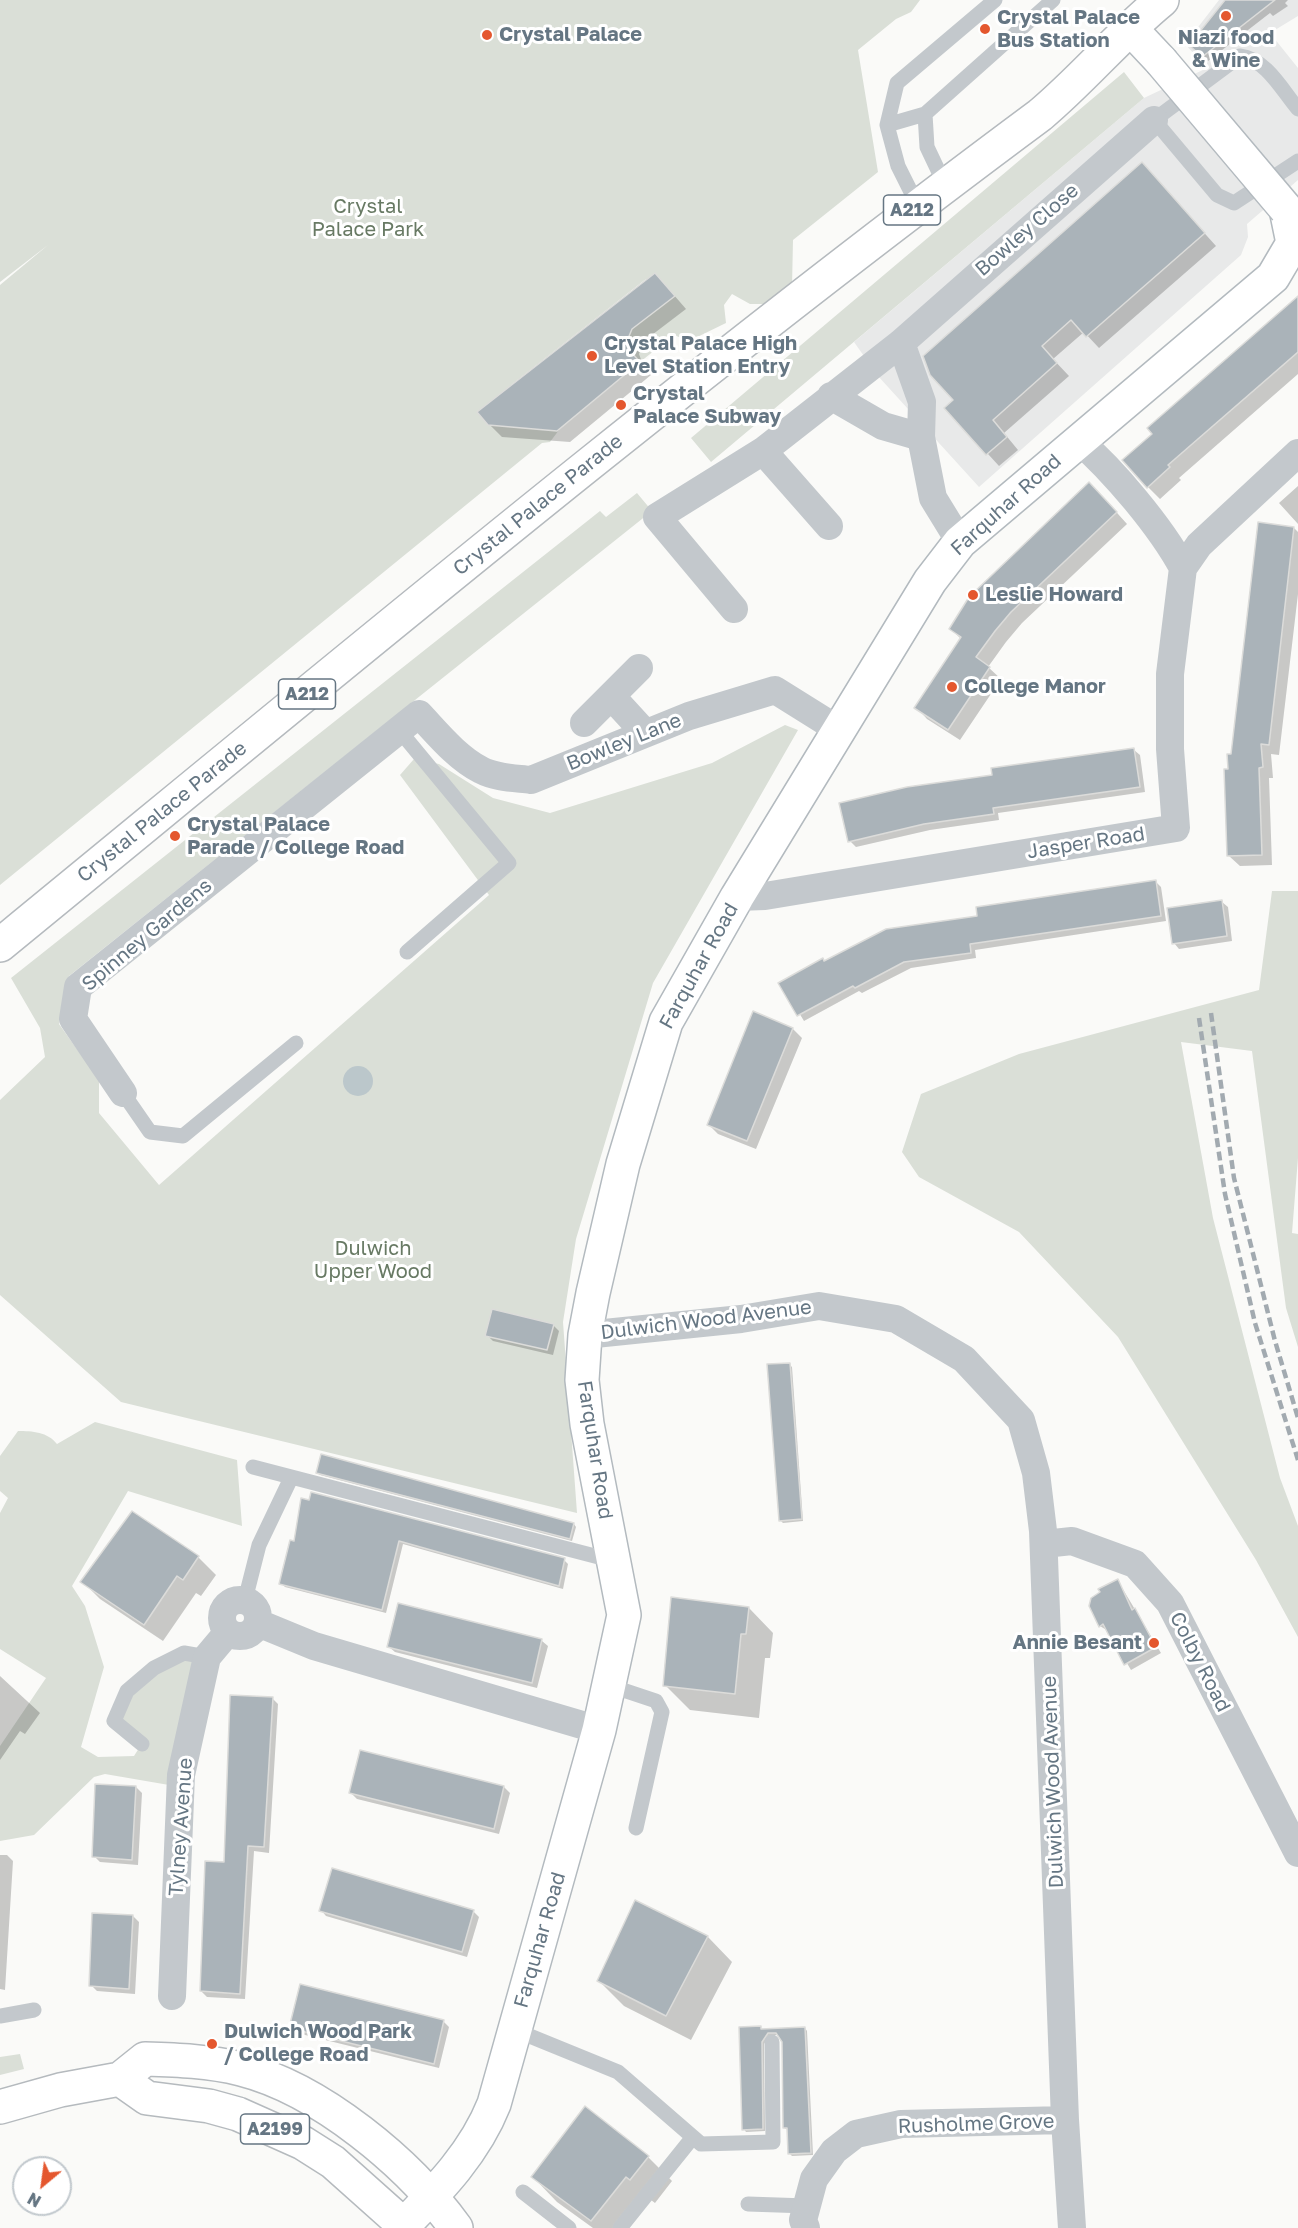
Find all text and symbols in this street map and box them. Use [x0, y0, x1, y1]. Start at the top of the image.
place label: Crystal Palace Bus Station [997, 6, 1140, 53]
marker: Niazi food & Wine [1219, 9, 1233, 23]
marker: Crystal Palace Bus Station [978, 22, 992, 36]
place label: Crystal Palace [499, 23, 642, 47]
place label: Niazi food & Wine [1178, 26, 1274, 73]
marker: Crystal Palace [480, 28, 494, 42]
street label: Bowley Close [970, 179, 1084, 281]
park label: Crystal Palace Park [312, 195, 424, 242]
road number: A212 [884, 195, 940, 225]
place label: Crystal Palace High Level Station Entry [604, 332, 797, 379]
marker: Crystal Palace High Level Station Entry [585, 349, 599, 363]
place label: Crystal Palace Subway [633, 382, 781, 429]
marker: Crystal Palace Subway [614, 398, 628, 412]
street label: Crystal Palace Parade [448, 429, 628, 581]
street label: Farquhar Road [946, 449, 1066, 561]
place label: Leslie Howard [985, 583, 1123, 607]
marker: Leslie Howard [966, 588, 980, 602]
place label: College Manor [964, 675, 1106, 699]
road number: A212 [278, 679, 336, 709]
marker: College Manor [945, 680, 959, 694]
street label: Bowley Lane [563, 708, 685, 776]
street label: Crystal Palace Parade [72, 736, 252, 888]
place label: Crystal Palace Parade / College Road [187, 813, 404, 860]
street label: Jasper Road [1026, 822, 1146, 864]
marker: Crystal Palace Parade / College Road [168, 829, 182, 843]
street label: Spinney Gardens [77, 874, 217, 996]
street label: Farquhar Road [655, 899, 743, 1033]
park label: Dulwich Upper Wood [314, 1237, 432, 1284]
street label: Dulwich Wood Avenue [599, 1295, 813, 1345]
street label: Farquhar Road [572, 1379, 618, 1521]
street label: Colby Road [1165, 1608, 1235, 1716]
place label: Annie Besant [1013, 1631, 1142, 1655]
marker: Annie Besant [1147, 1636, 1161, 1650]
street label: Dulwich Wood Avenue [1037, 1675, 1069, 1889]
street label: Tylney Avenue [164, 1757, 198, 1897]
street label: Farquhar Road [509, 1869, 571, 2011]
place label: Dulwich Wood Park / College Road [224, 2020, 412, 2067]
marker: Dulwich Wood Park / College Road [205, 2037, 219, 2051]
street label: Rusholme Grove [897, 2109, 1055, 2139]
road number: A2199 [240, 2114, 310, 2144]
north arrow [12, 2156, 72, 2216]
text: N [24, 2188, 44, 2212]

